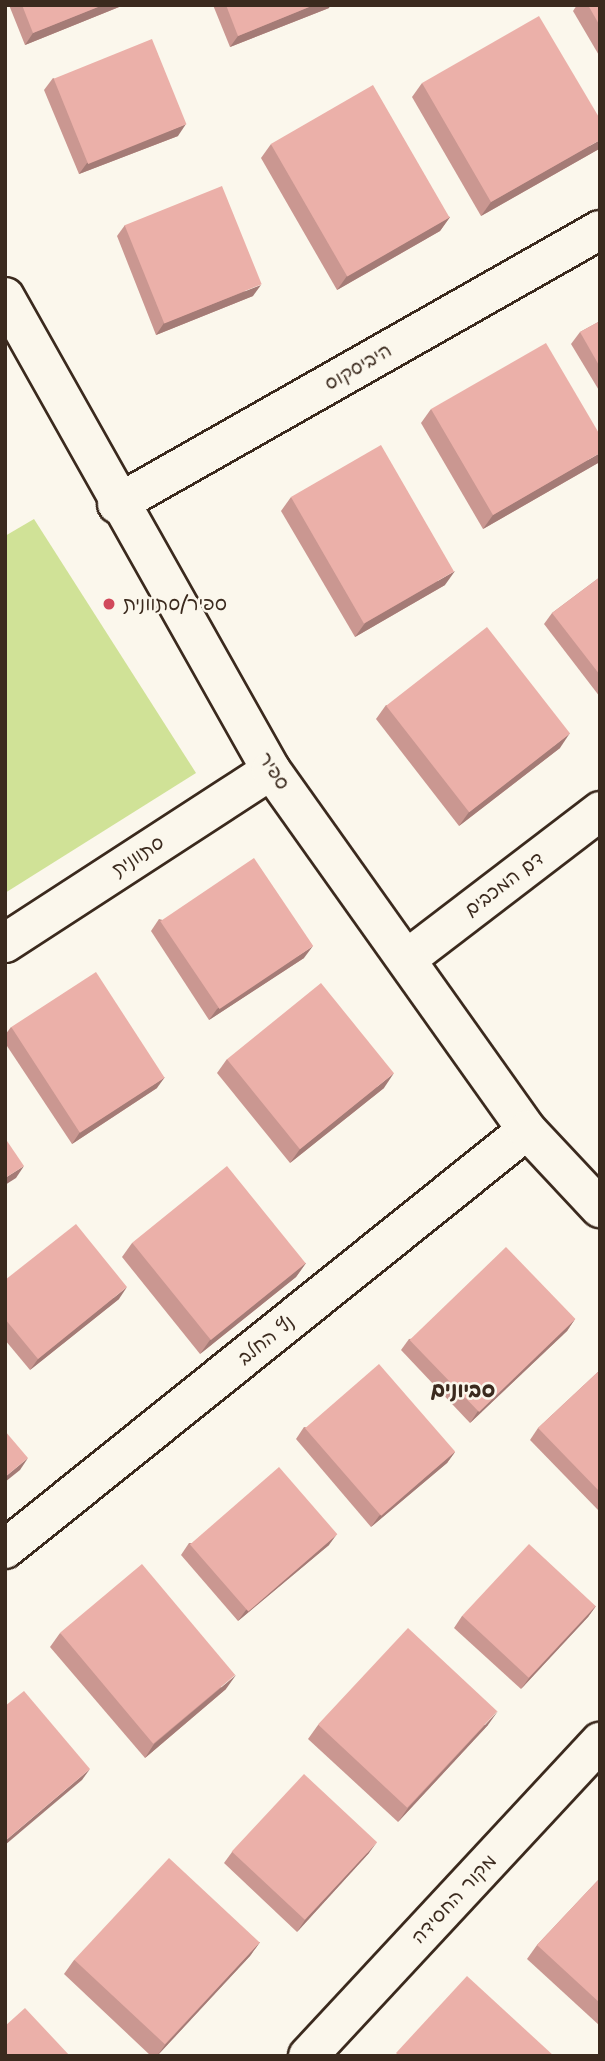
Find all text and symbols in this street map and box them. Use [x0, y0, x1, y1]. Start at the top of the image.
street label: היביסקוס [320, 339, 396, 395]
place label: ספיר/סתוונית [123, 593, 227, 615]
marker: ספיר/סתוונית [101, 596, 117, 612]
street label: ספיר [254, 748, 294, 794]
street label: סתוונית [108, 831, 168, 881]
street label: דם המכבים [460, 847, 548, 921]
street label: נץ החלב [233, 1310, 299, 1370]
district label: סביונים [431, 1377, 495, 1403]
street label: מקור החסידה [407, 1850, 501, 1948]

